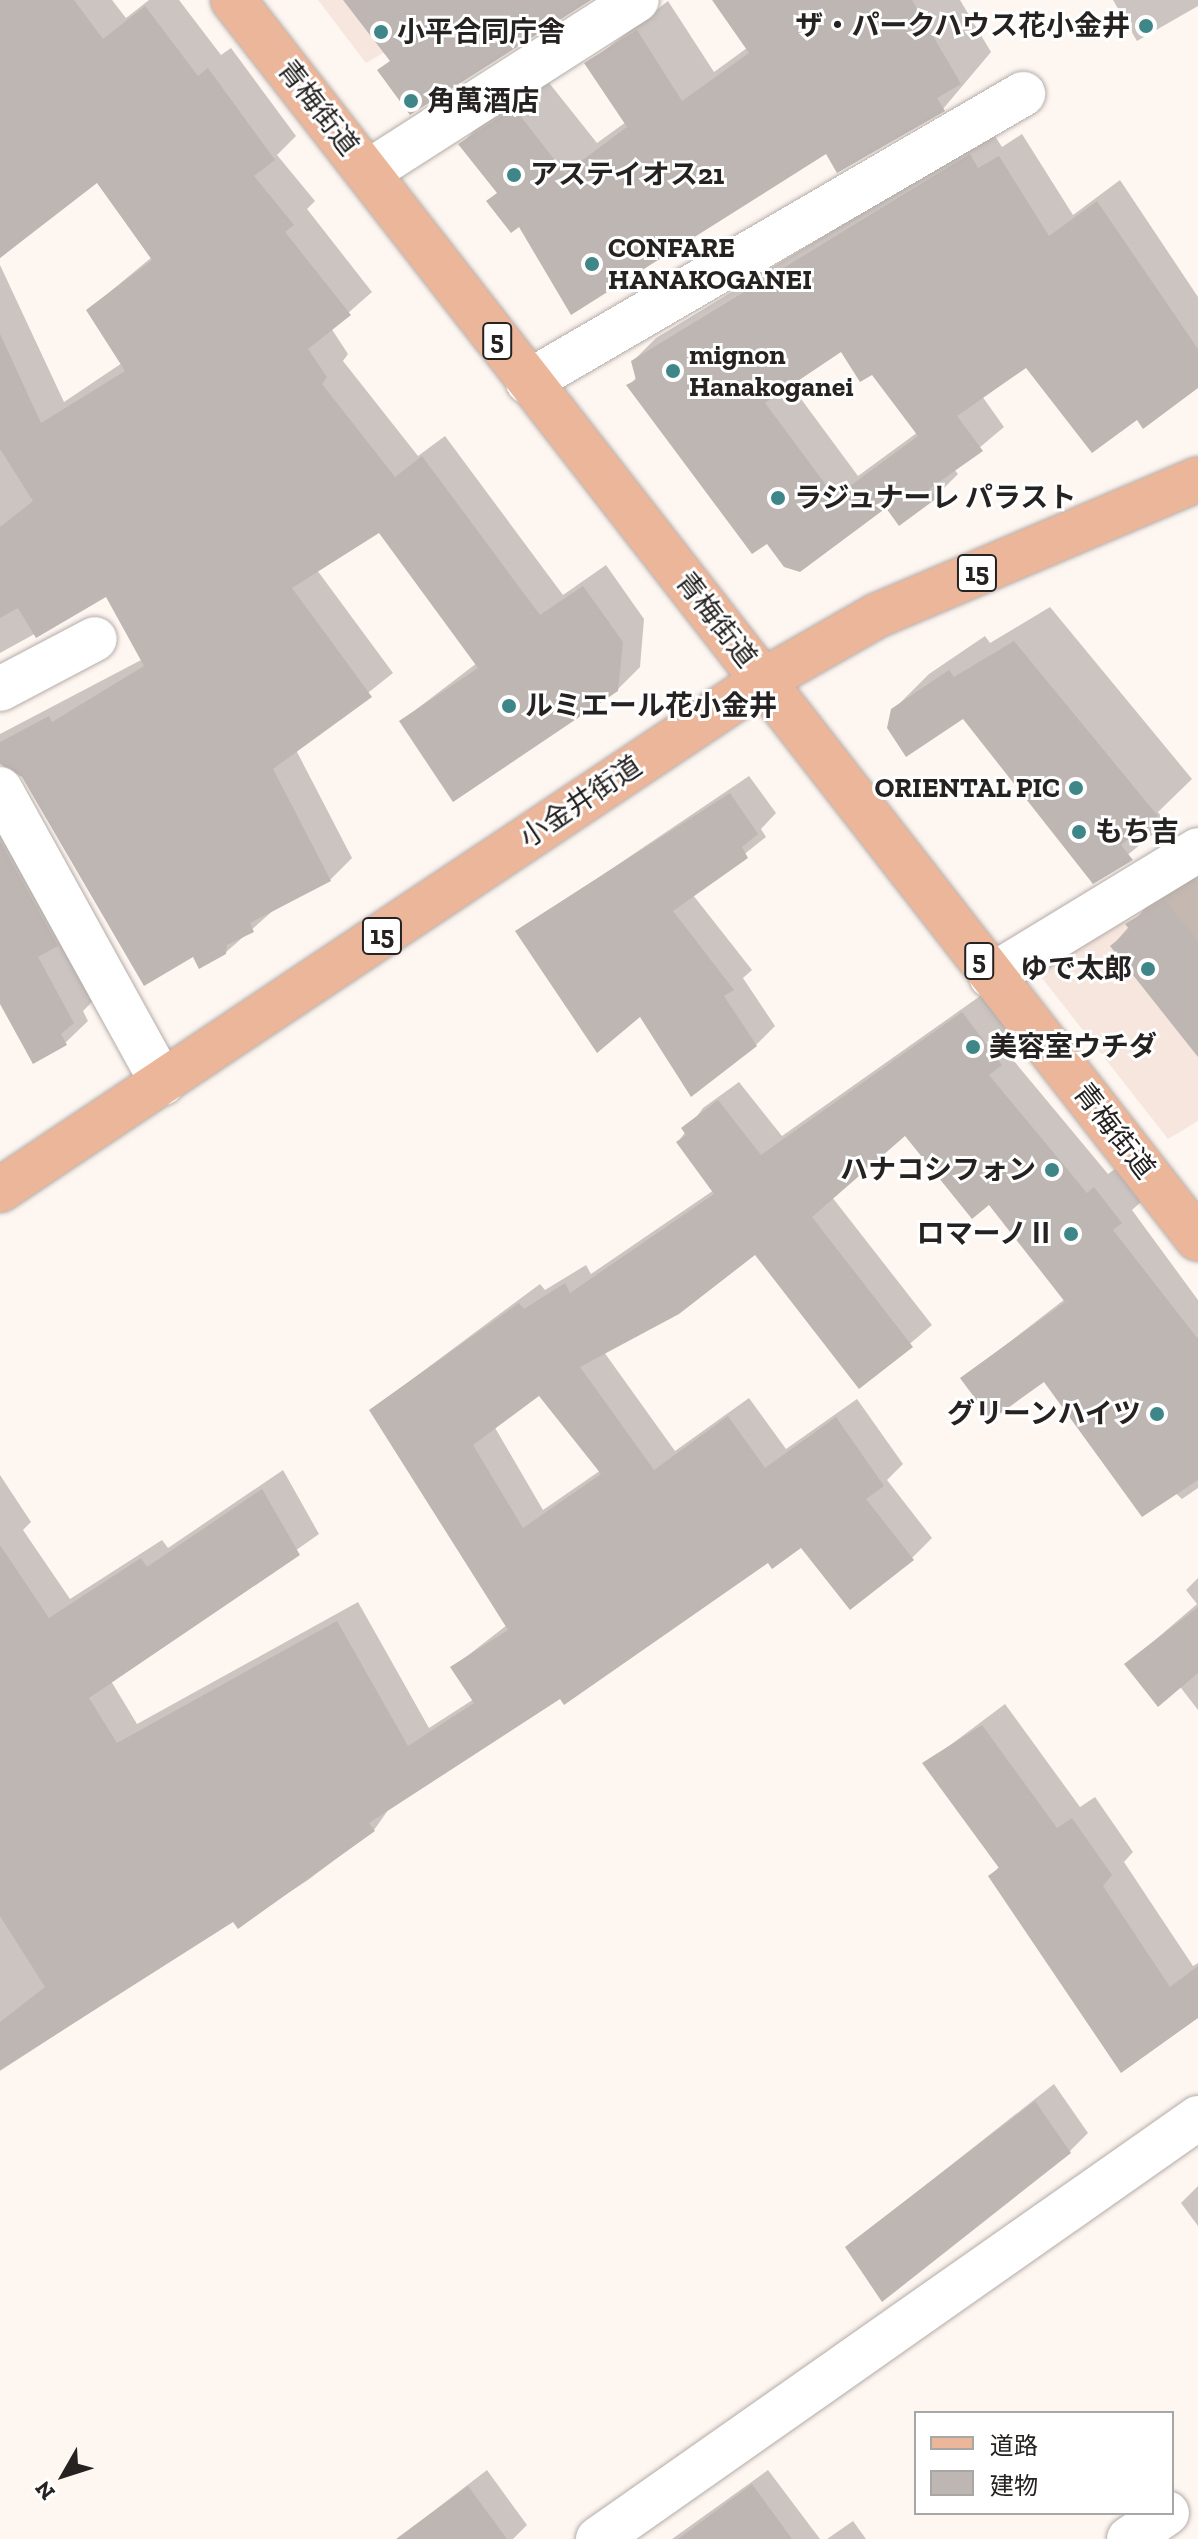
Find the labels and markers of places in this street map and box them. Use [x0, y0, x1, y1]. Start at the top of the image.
place label: ザ・パークハウス花小金井 [794, 9, 1130, 43]
place label: 小平合同庁舎 [397, 15, 565, 49]
marker: ザ・パークハウス花小金井 [1137, 17, 1155, 35]
marker: 小平合同庁舎 [372, 23, 390, 41]
place label: 角萬酒店 [427, 84, 539, 118]
marker: 角萬酒店 [402, 92, 420, 110]
place label: アステイオス21 [530, 158, 724, 192]
marker: アステイオス21 [505, 166, 523, 184]
place label: CONFARE HANAKOGANEI [608, 231, 812, 297]
marker: CONFARE HANAKOGANEI [583, 255, 601, 273]
place label: mignon Hanakoganei [689, 338, 854, 404]
marker: mignon Hanakoganei [664, 362, 682, 380]
place label: ラジュナーレ パラスト [794, 481, 1079, 515]
marker: ラジュナーレ パラスト [769, 489, 787, 507]
place label: ルミエール花小金井 [525, 689, 777, 723]
marker: ルミエール花小金井 [500, 697, 518, 715]
place label: ORIENTAL PIC [874, 771, 1060, 805]
marker: ORIENTAL PIC [1067, 779, 1085, 797]
place label: もち吉 [1095, 815, 1179, 849]
marker: もち吉 [1070, 823, 1088, 841]
place label: ゆで太郎 [1020, 952, 1132, 986]
marker: ゆで太郎 [1139, 960, 1157, 978]
place label: 美容室ウチダ [989, 1030, 1157, 1064]
marker: 美容室ウチダ [964, 1038, 982, 1056]
place label: ハナコシフォン [840, 1153, 1036, 1187]
marker: ハナコシフォン [1043, 1161, 1061, 1179]
place label: ロマーノⅡ [915, 1217, 1055, 1251]
marker: ロマーノⅡ [1062, 1225, 1080, 1243]
place label: グリーンハイツ [945, 1397, 1141, 1431]
marker: グリーンハイツ [1148, 1405, 1166, 1423]

